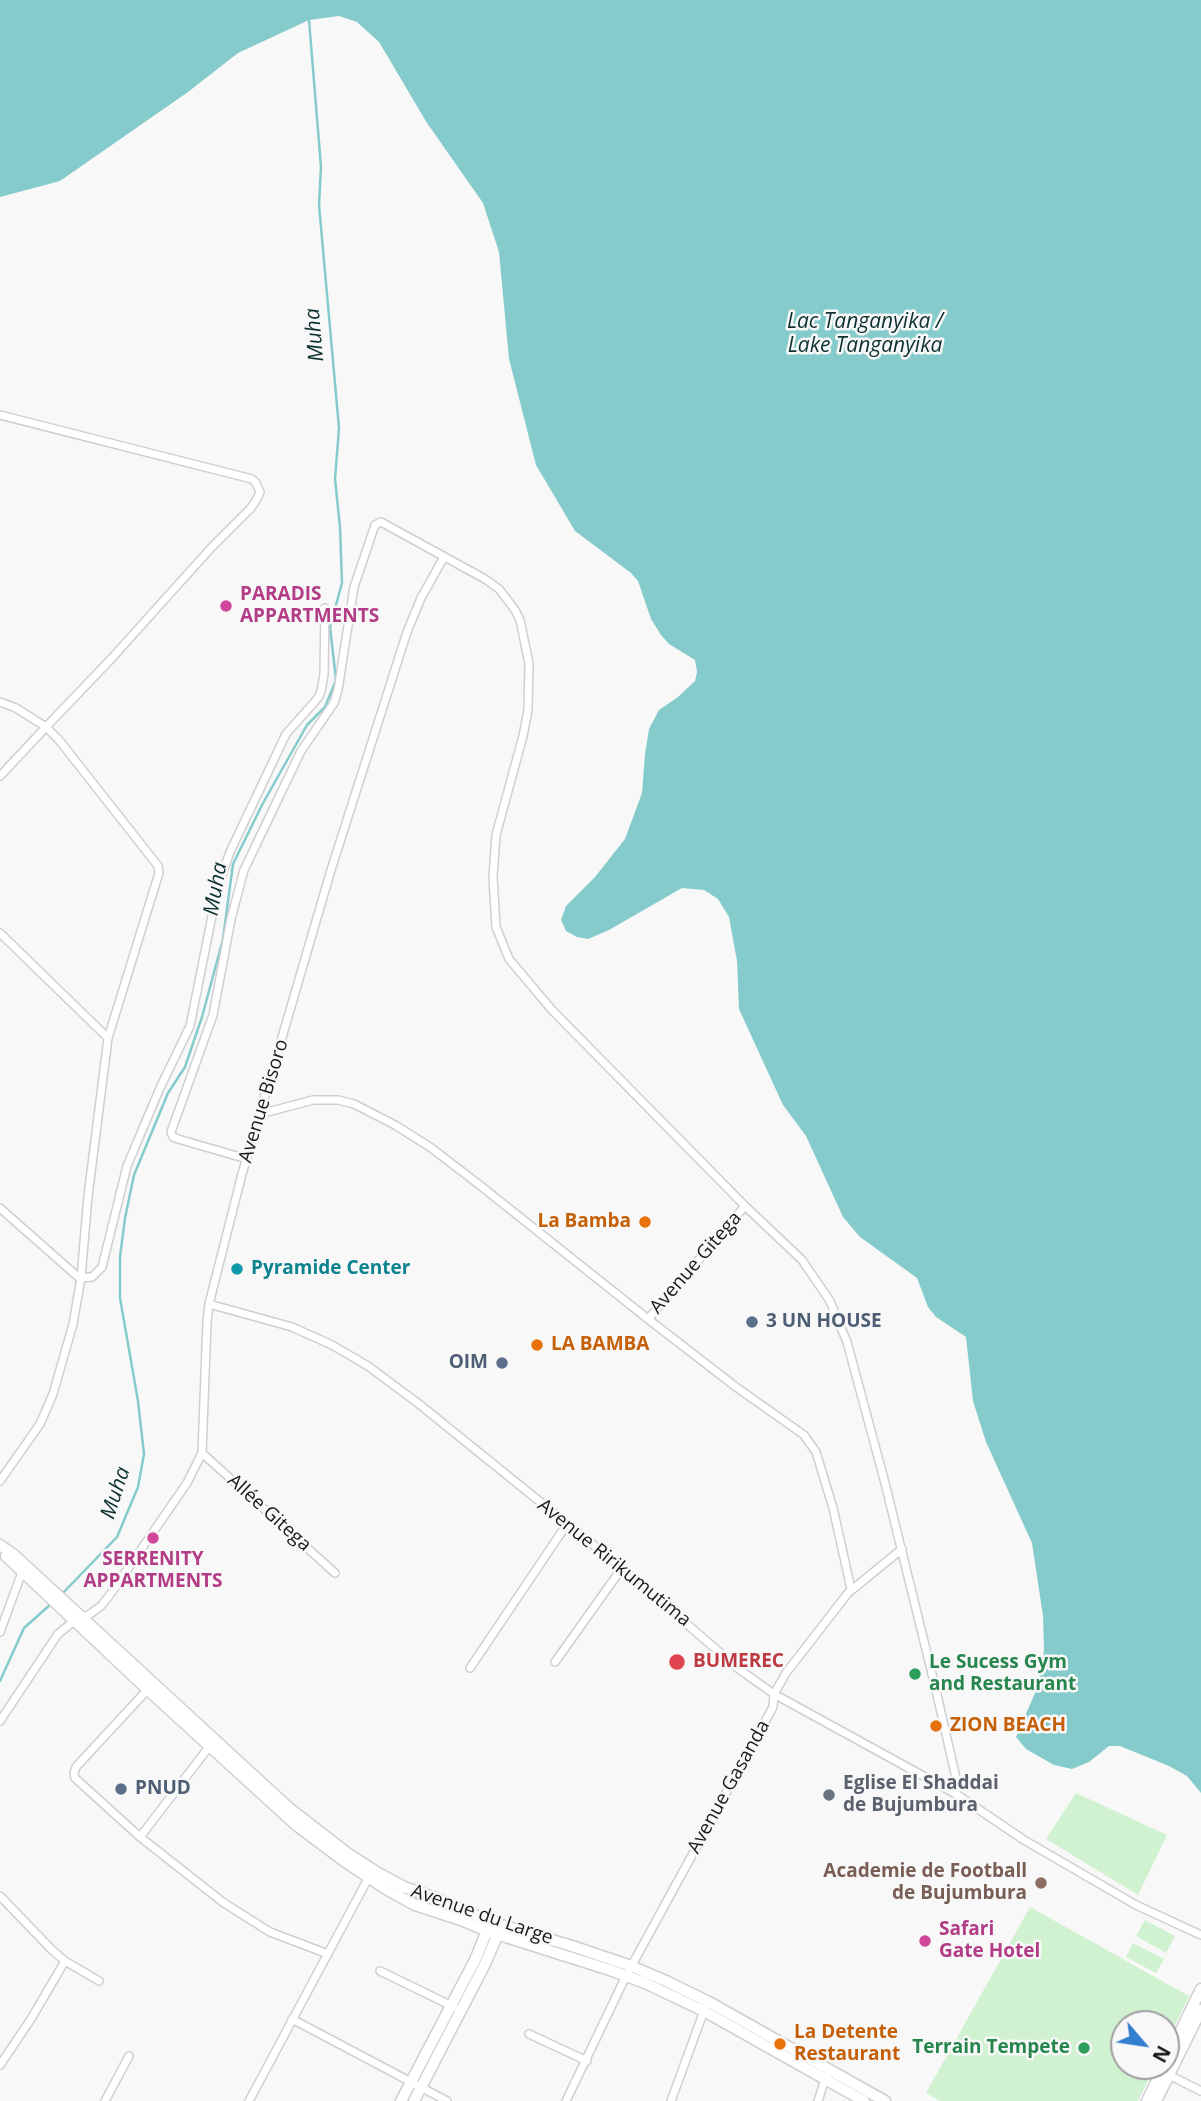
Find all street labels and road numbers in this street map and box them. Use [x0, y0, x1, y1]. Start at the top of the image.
street label: Avenue Bisoro [234, 1037, 294, 1165]
street label: Avenue Gitega [645, 1207, 747, 1319]
street label: Allée Gitega [222, 1469, 316, 1557]
street label: Avenue Ririkumutima [533, 1494, 695, 1632]
street label: Avenue Gasanda [683, 1716, 775, 1858]
street label: Avenue du Large [408, 1880, 556, 1950]

